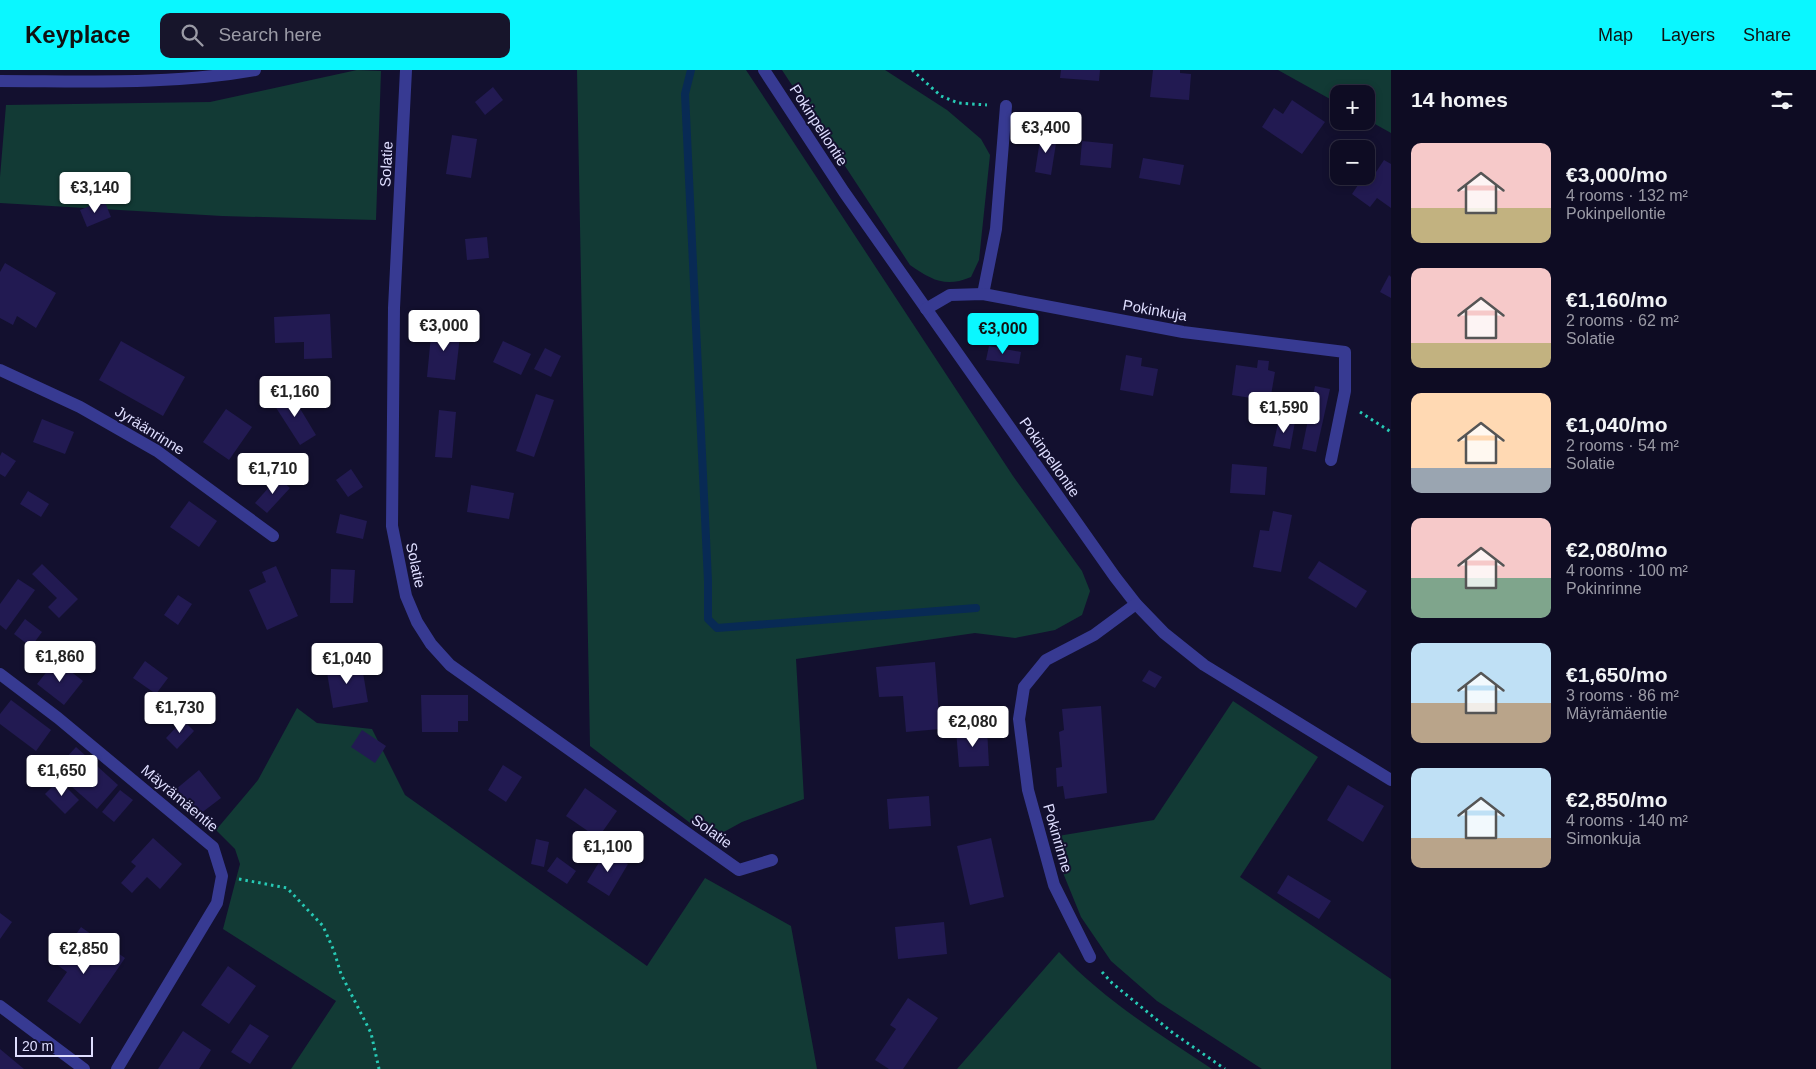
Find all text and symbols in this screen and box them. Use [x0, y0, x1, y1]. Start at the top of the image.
search box [160, 13, 510, 58]
text: Keyplace [25, 21, 130, 48]
icon: search [178, 21, 206, 49]
text: Search here [218, 24, 322, 45]
text: Map [1598, 25, 1633, 45]
text: Layers [1661, 25, 1715, 45]
text: Share [1743, 25, 1791, 45]
street label: Pokinpellontie [786, 81, 852, 169]
map controls [1330, 85, 1375, 185]
button: + [1330, 85, 1375, 130]
icon: filters [1768, 86, 1796, 114]
text: 14 homes [1411, 88, 1508, 111]
pin: €3,400 [1005, 112, 1087, 154]
text: €3,400 [1022, 119, 1070, 136]
button: − [1330, 140, 1375, 185]
street label: Solatie [376, 141, 396, 187]
icon: home [1451, 163, 1511, 223]
text: €3,000/mo [1566, 163, 1668, 186]
pin: €3,140 [54, 172, 136, 214]
text: €3,140 [71, 179, 119, 196]
text: 4 rooms · 132 m² [1566, 187, 1688, 204]
text: Pokinpellontie [1566, 205, 1666, 222]
icon: home [1451, 288, 1511, 348]
text: €1,160/mo [1566, 288, 1668, 311]
street label: Pokinkuja [1121, 296, 1189, 324]
pin: €3,000 [403, 310, 485, 352]
pin: €3,000 [962, 312, 1044, 355]
text: 2 rooms · 62 m² [1566, 312, 1679, 329]
text: €3,000 [420, 317, 468, 334]
text: €3,000 [979, 320, 1027, 337]
text: Solatie [1566, 330, 1615, 347]
pin: €1,160 [254, 376, 336, 418]
text: €1,160 [271, 383, 319, 400]
pin: €1,590 [1243, 392, 1325, 434]
text: €1,590 [1260, 399, 1308, 416]
street label: Jyräänrinne [112, 402, 188, 458]
icon: home [1451, 413, 1511, 473]
text: €1,040/mo [1566, 413, 1668, 436]
street label: Pokinpellontie [1016, 414, 1084, 500]
text: 2 rooms · 54 m² [1566, 437, 1679, 454]
pin: €1,710 [232, 452, 314, 495]
text: Solatie [1566, 455, 1615, 472]
text: €1,710 [249, 460, 297, 477]
icon: home [1451, 538, 1511, 598]
text: €2,080/mo [1566, 538, 1668, 561]
street label: Solatie [403, 541, 429, 589]
text: 4 rooms · 100 m² [1566, 562, 1688, 579]
text: Pokinrinne [1566, 580, 1642, 597]
pin: €1,860 [19, 640, 101, 683]
pin: €1,040 [306, 642, 388, 685]
text: €1,860 [36, 648, 84, 665]
text: €1,040 [323, 650, 371, 667]
icon: home [1451, 663, 1511, 723]
text: €1,650/mo [1566, 663, 1668, 686]
text: 3 rooms · 86 m² [1566, 687, 1679, 704]
pin: €1,730 [139, 692, 221, 734]
text: €1,730 [156, 699, 204, 716]
text: Mäyrämäentie [1566, 705, 1667, 722]
pin: €2,080 [932, 706, 1014, 748]
text: €2,080 [949, 713, 997, 730]
pin: €1,650 [21, 754, 103, 797]
street label: Mäyrämäentie [138, 761, 222, 835]
text: €1,650 [38, 762, 86, 779]
icon: home [1451, 788, 1511, 848]
text: €2,850/mo [1566, 788, 1668, 811]
street label: Pokinrinne [1040, 802, 1076, 874]
street label: Solatie [688, 811, 736, 851]
text: 4 rooms · 140 m² [1566, 812, 1688, 829]
pin: €1,100 [567, 830, 649, 873]
text: Simonkuja [1566, 830, 1641, 847]
text: €1,100 [584, 838, 632, 855]
pin: €2,850 [43, 932, 125, 975]
text: €2,850 [60, 940, 108, 957]
scale bar [15, 1034, 92, 1057]
text: 20 m [22, 1038, 53, 1054]

